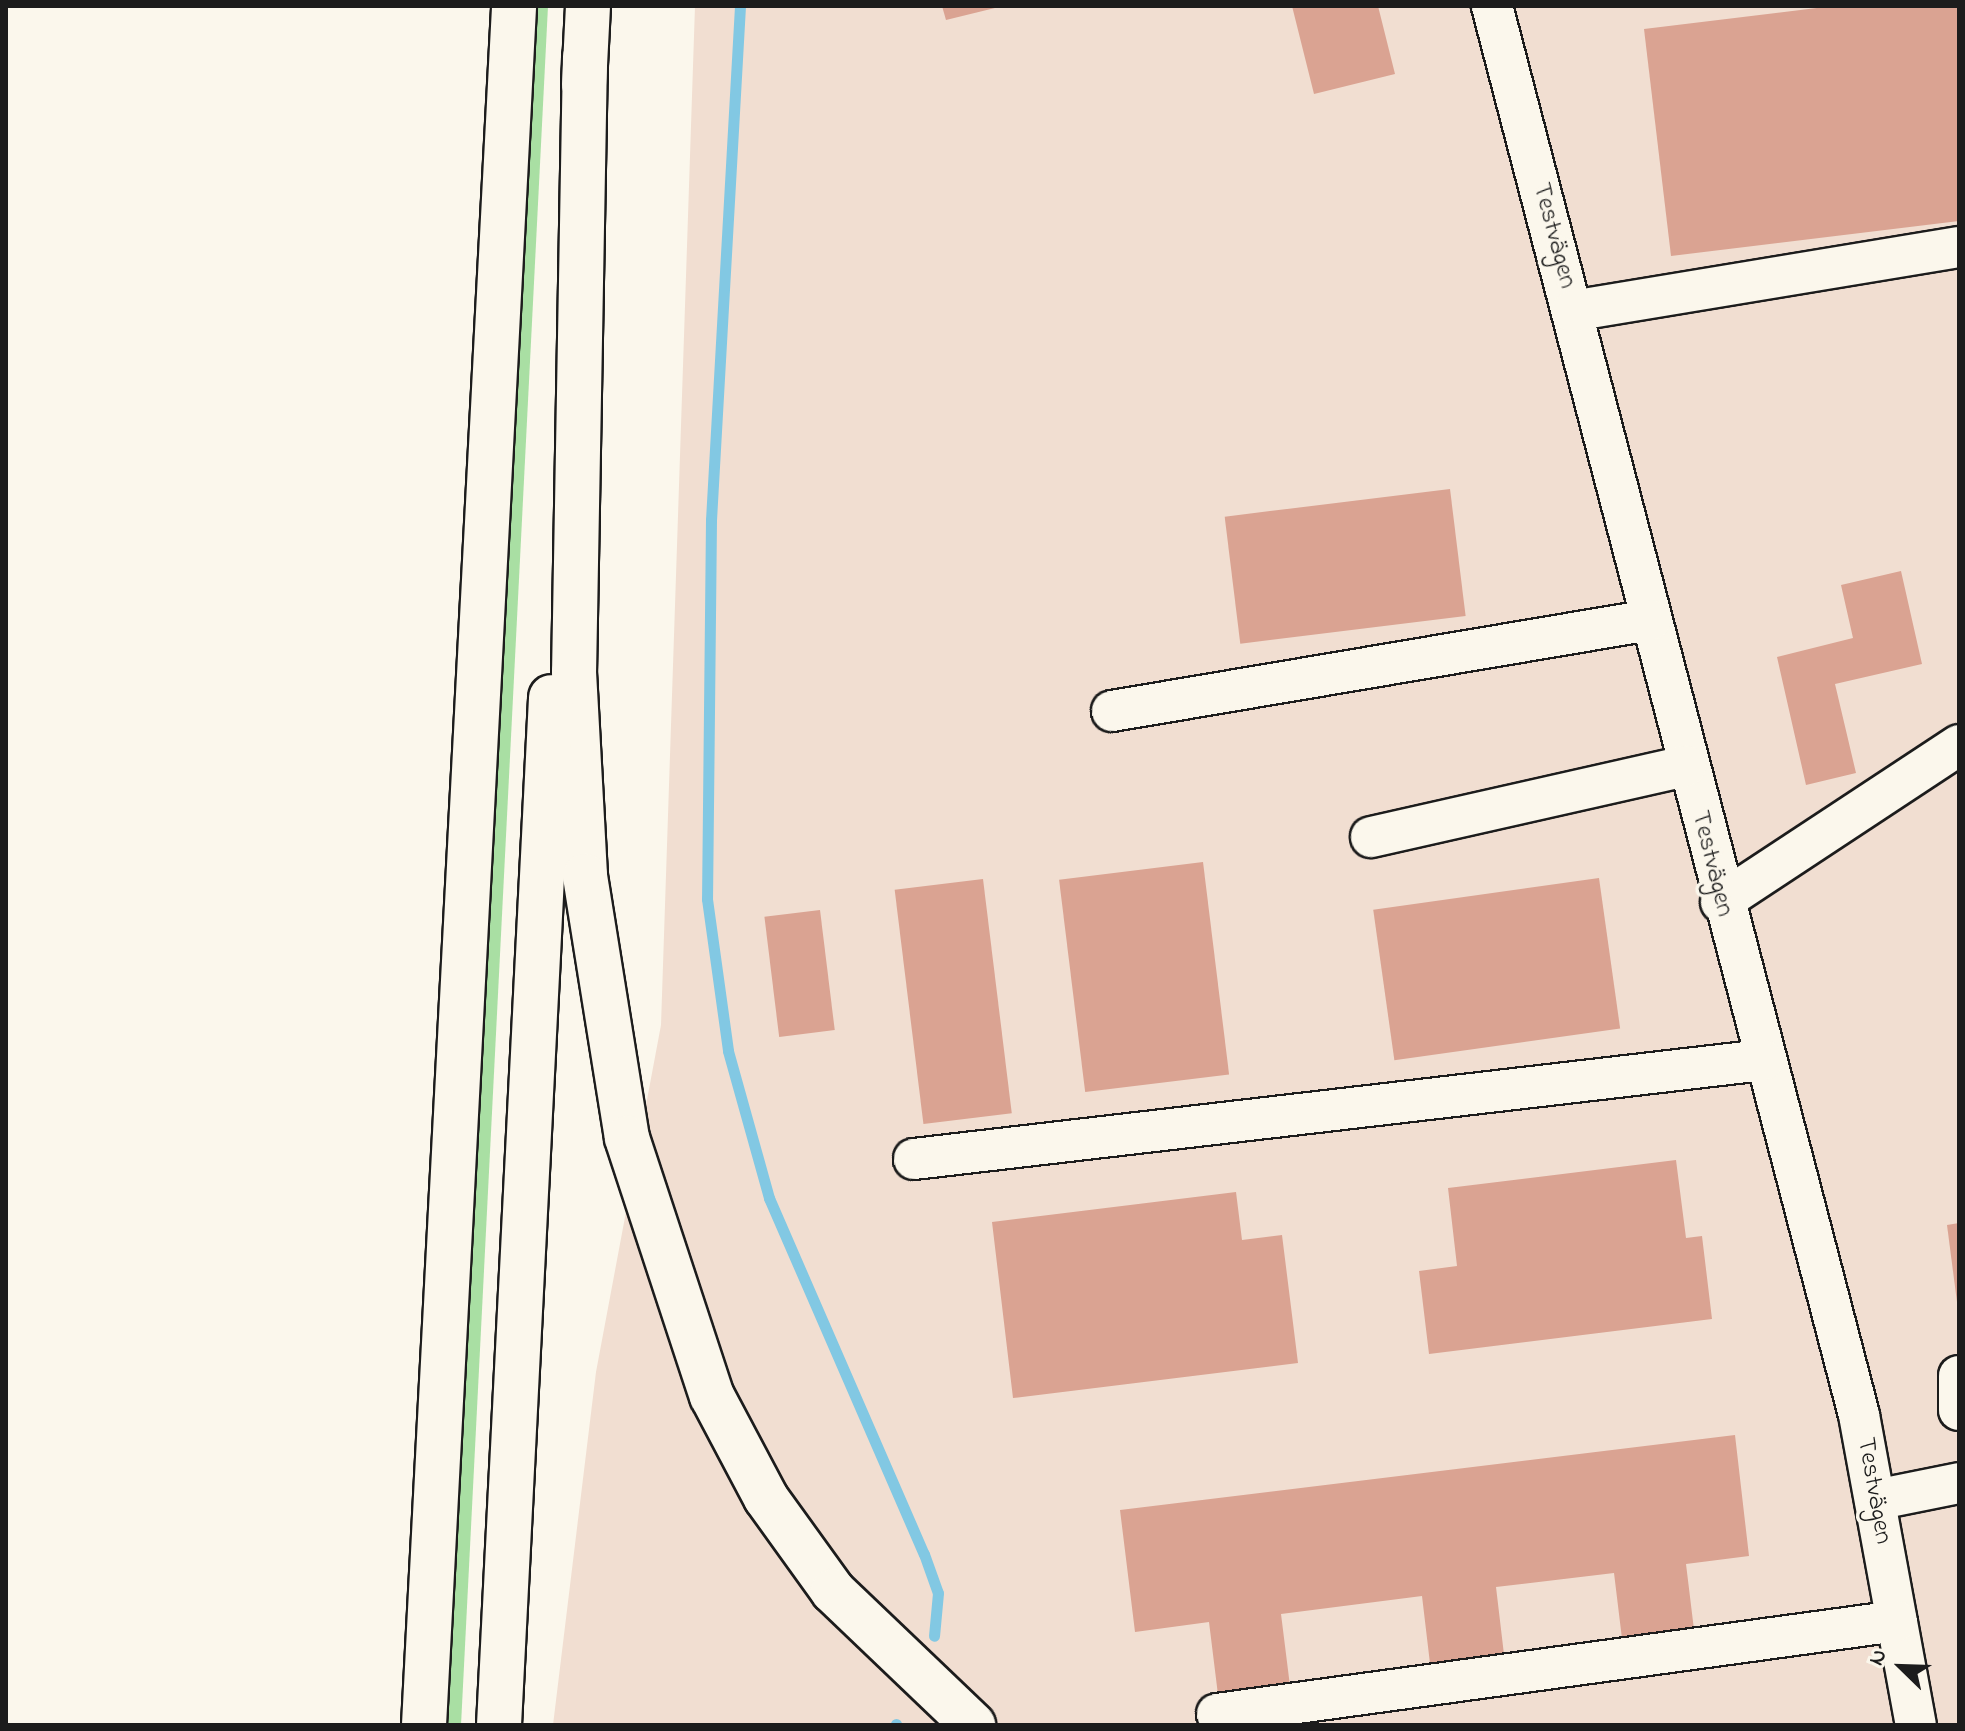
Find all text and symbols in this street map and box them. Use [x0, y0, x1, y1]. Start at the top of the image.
street label: Testvägen [1524, 180, 1582, 292]
street label: Testvägen [1683, 808, 1739, 920]
street label: Testvägen [1848, 1435, 1898, 1547]
north arrow [1861, 1627, 1941, 1707]
text: N [1861, 1645, 1897, 1671]

